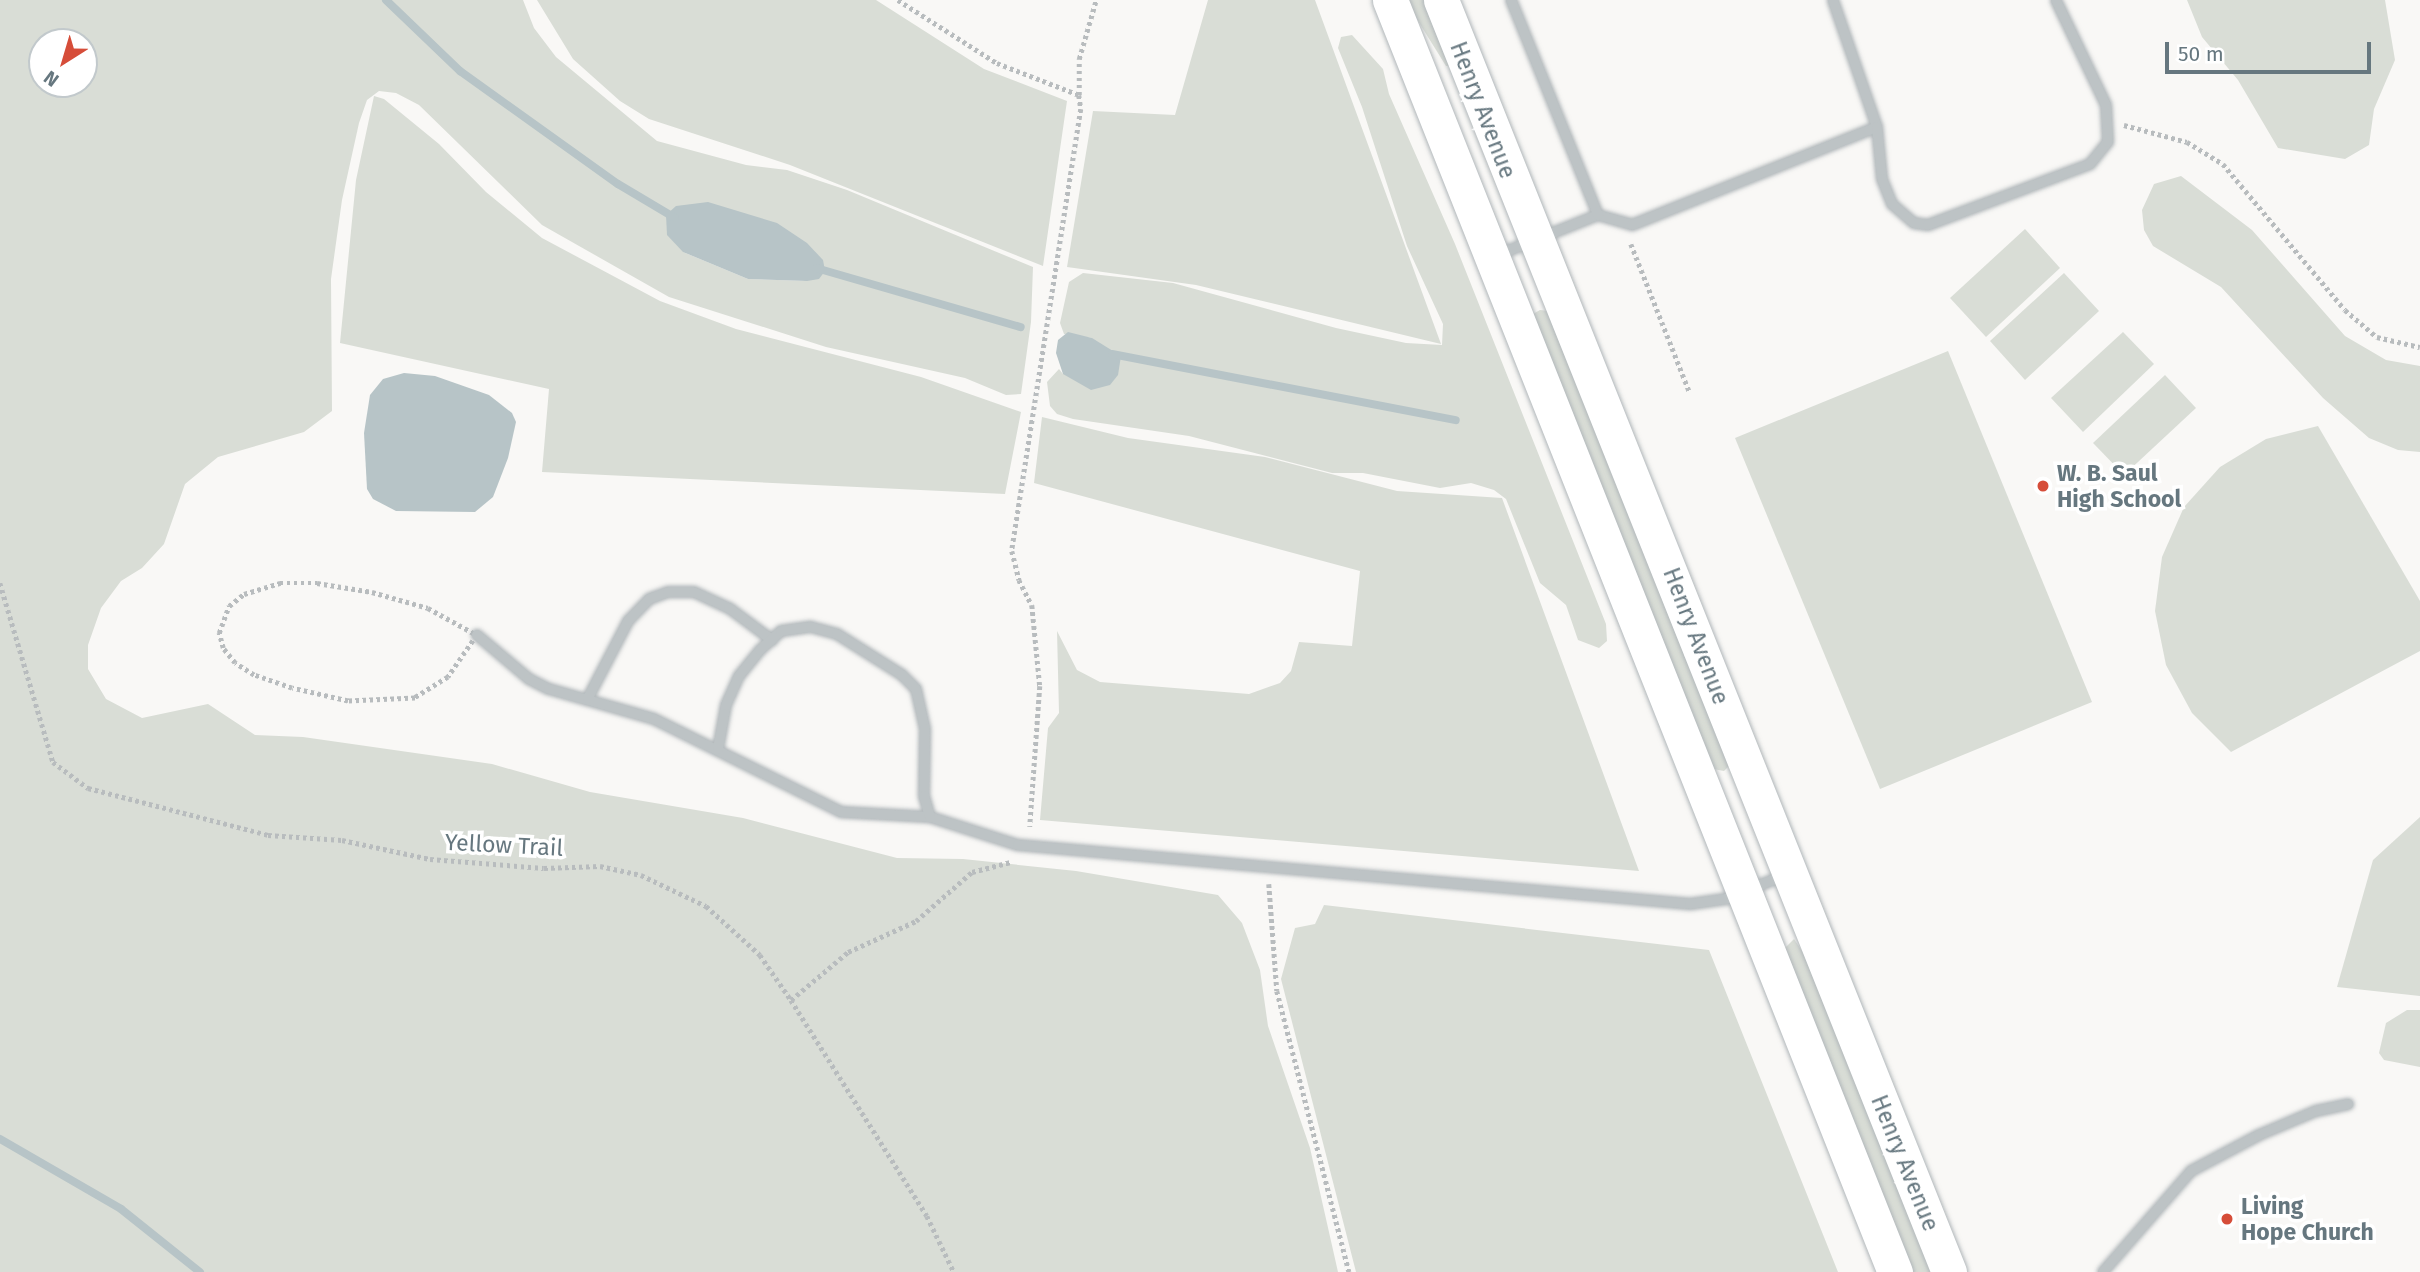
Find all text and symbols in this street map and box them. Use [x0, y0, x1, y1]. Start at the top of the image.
north arrow [28, 28, 98, 98]
scale bar [2168, 28, 2374, 72]
street label: Henry Avenue [1444, 38, 1522, 182]
text: 50 m [2178, 41, 2224, 67]
text: N [39, 66, 63, 92]
place label: W. B. Saul High School [2057, 459, 2181, 513]
marker: W. B. Saul High School [2035, 478, 2051, 494]
street label: Henry Avenue [1657, 564, 1735, 708]
street label: Yellow Trail [444, 828, 564, 862]
street label: Henry Avenue [1865, 1091, 1945, 1235]
place label: Living Hope Church [2241, 1192, 2374, 1246]
marker: Living Hope Church [2219, 1211, 2235, 1227]

